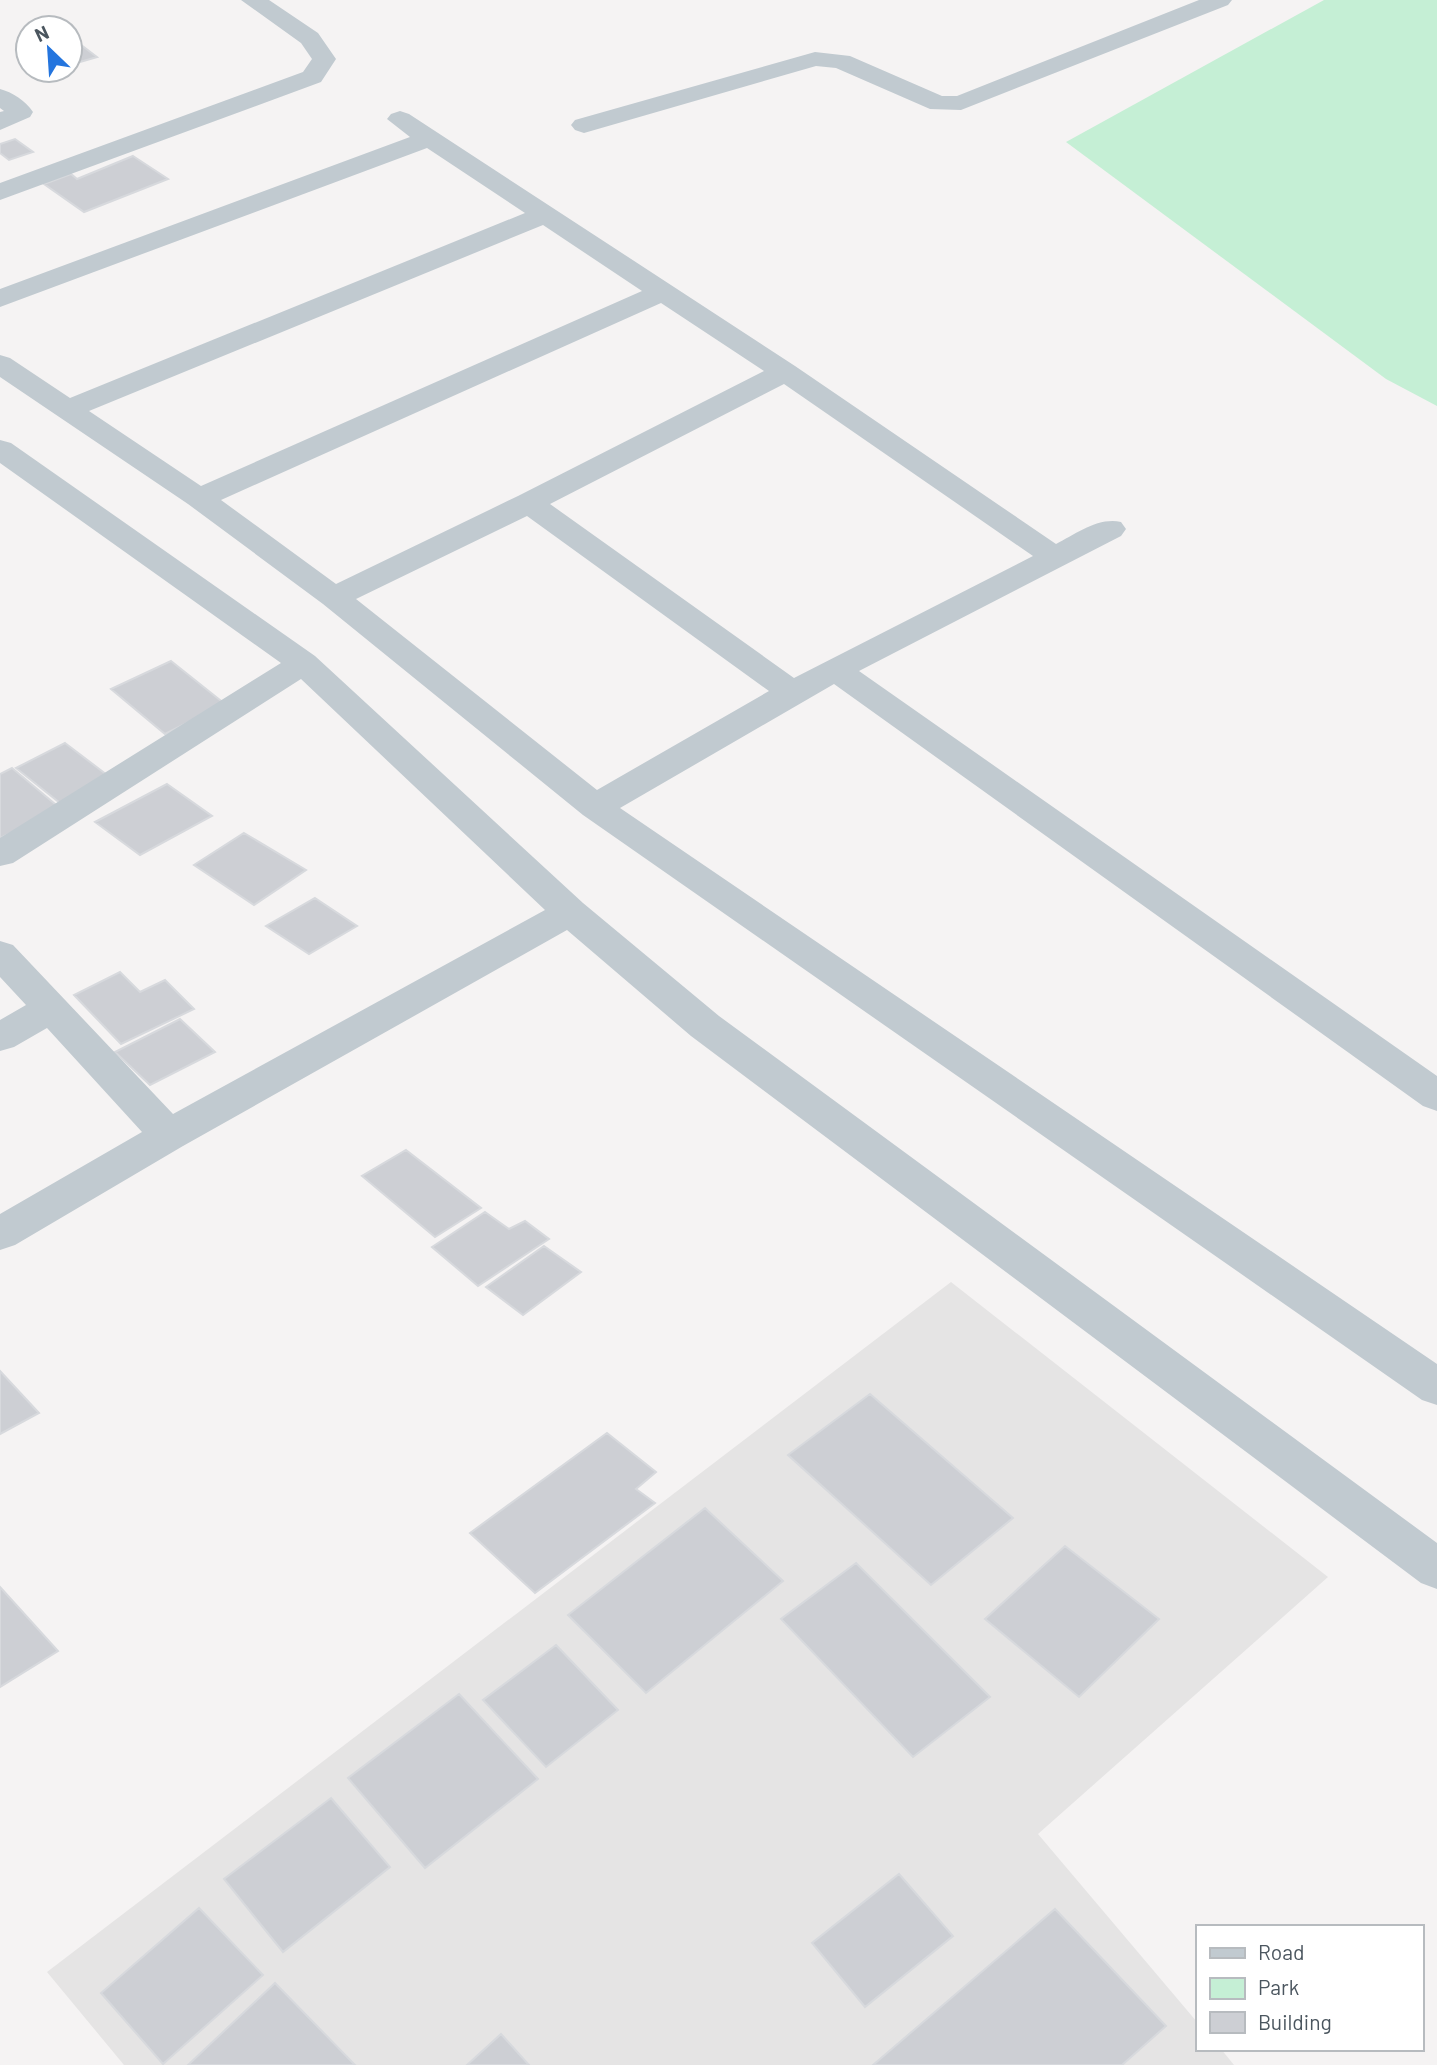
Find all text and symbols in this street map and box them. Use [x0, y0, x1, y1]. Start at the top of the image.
north arrow [14, 14, 84, 84]
text: N [31, 20, 52, 46]
legend [1196, 1925, 1423, 2051]
text: Road [1258, 1939, 1304, 1964]
text: Park [1258, 1974, 1299, 1999]
text: Building [1258, 2009, 1332, 2034]

